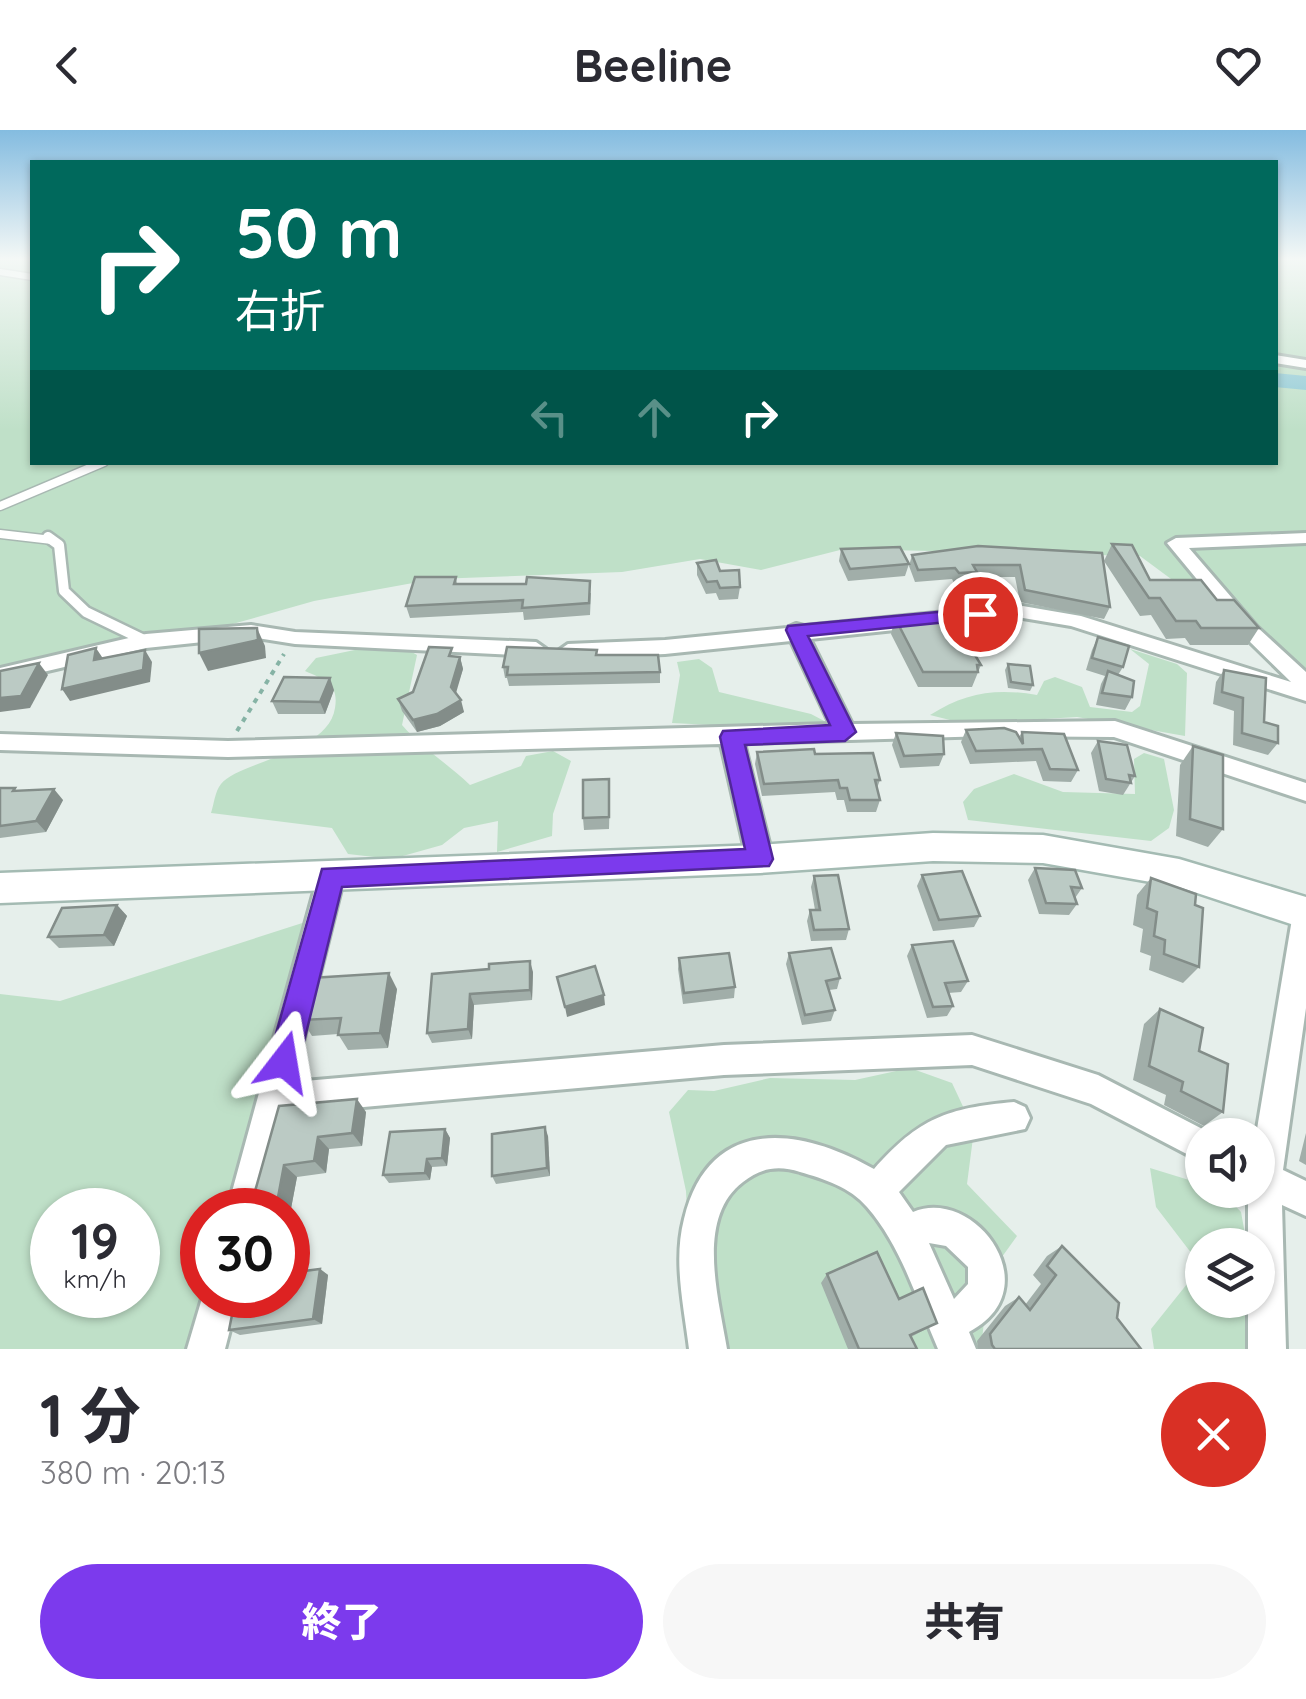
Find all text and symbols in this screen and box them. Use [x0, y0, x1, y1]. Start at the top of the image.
text: Beeline [574, 37, 732, 93]
icon: back [40, 38, 95, 93]
icon: heart [1211, 38, 1266, 93]
text: 50 m [235, 188, 402, 276]
icon: right [70, 200, 200, 330]
text: 右折 [235, 282, 325, 338]
icon: left [522, 390, 577, 445]
icon: ahead [627, 390, 682, 445]
icon: right [732, 390, 787, 445]
pin [938, 572, 1023, 657]
icon: arrive [953, 587, 1008, 642]
position arrow [232, 1010, 336, 1114]
map controls [1185, 1118, 1275, 1318]
button: sound [1185, 1118, 1275, 1208]
speed limit sign: 30 [180, 1188, 310, 1318]
text: 19 [71, 1209, 119, 1272]
button: layers [1185, 1228, 1275, 1318]
text: km/h [63, 1263, 127, 1294]
text: 1 分 [40, 1377, 140, 1452]
button: close [1161, 1382, 1266, 1487]
text: 380 m · 20:13 [40, 1452, 226, 1492]
button: 終了 [40, 1564, 643, 1679]
button: 共有 [663, 1564, 1266, 1679]

